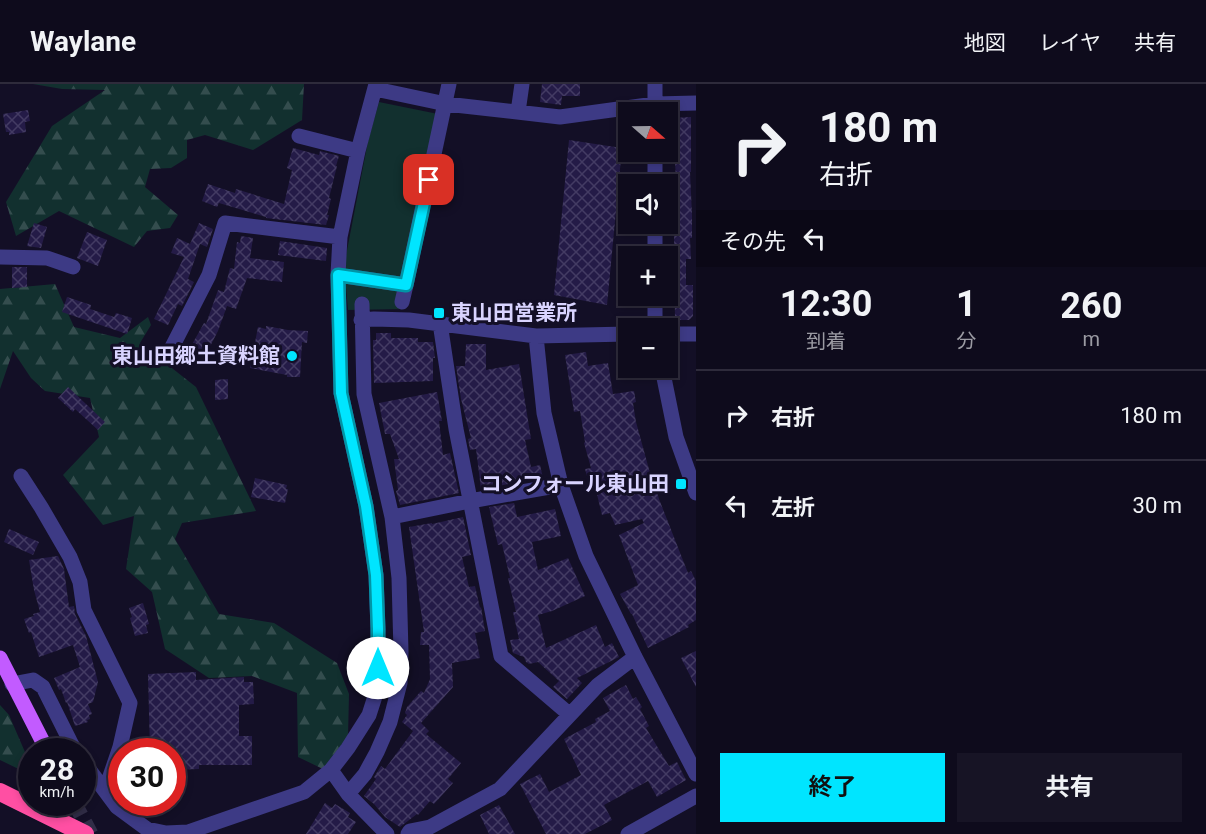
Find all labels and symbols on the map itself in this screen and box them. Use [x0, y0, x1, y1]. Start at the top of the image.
north arrow [618, 102, 678, 162]
pin [403, 154, 454, 205]
place label: 東山田営業所 [451, 301, 577, 325]
marker: 東山田営業所 [432, 306, 446, 320]
place label: 東山田郷土資料館 [112, 344, 280, 368]
marker: 東山田郷土資料館 [285, 349, 299, 363]
place label: コンフォール東山田 [481, 472, 669, 496]
marker: コンフォール東山田 [674, 477, 688, 491]
position arrow [346, 636, 410, 700]
speed limit sign: 30 [108, 738, 186, 816]

